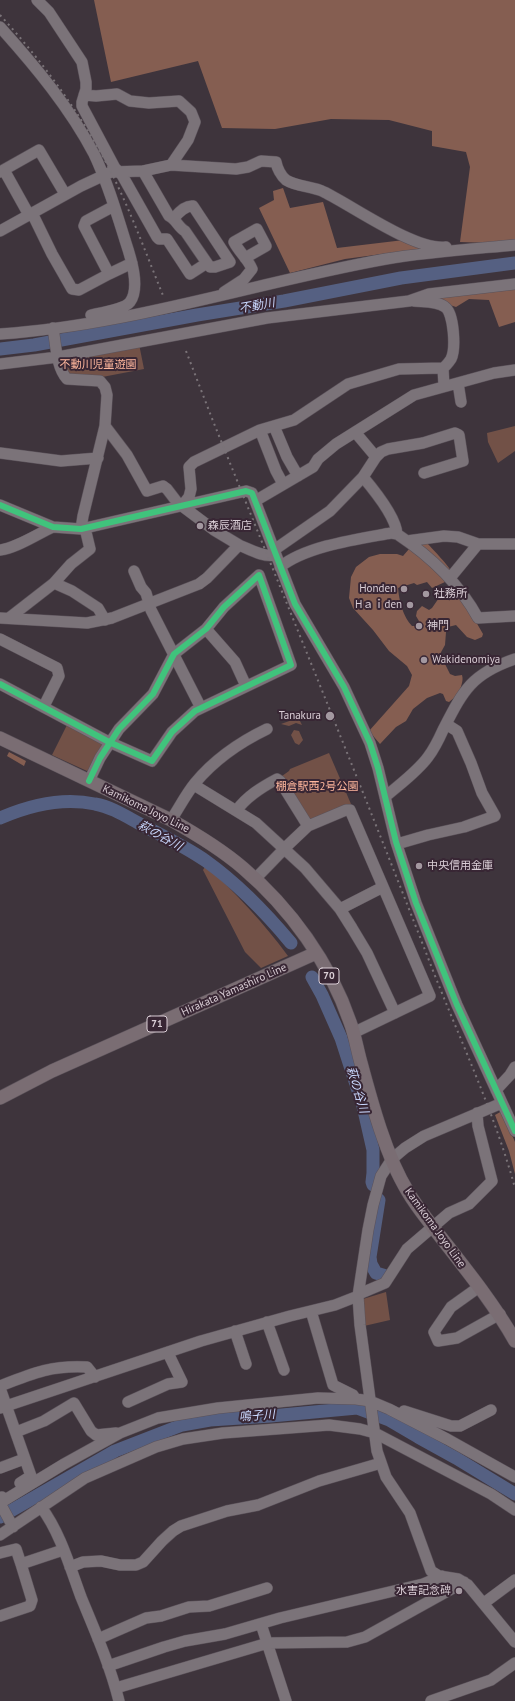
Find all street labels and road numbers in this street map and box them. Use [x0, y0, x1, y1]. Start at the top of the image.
street label: Kamikoma Joyo Line [100, 782, 192, 836]
street label: Hirakata Yamashiro Line [179, 961, 289, 1019]
road number: 70 [319, 968, 339, 984]
road number: 71 [147, 1016, 167, 1032]
street label: Kamikoma Joyo Line [402, 1186, 468, 1270]

